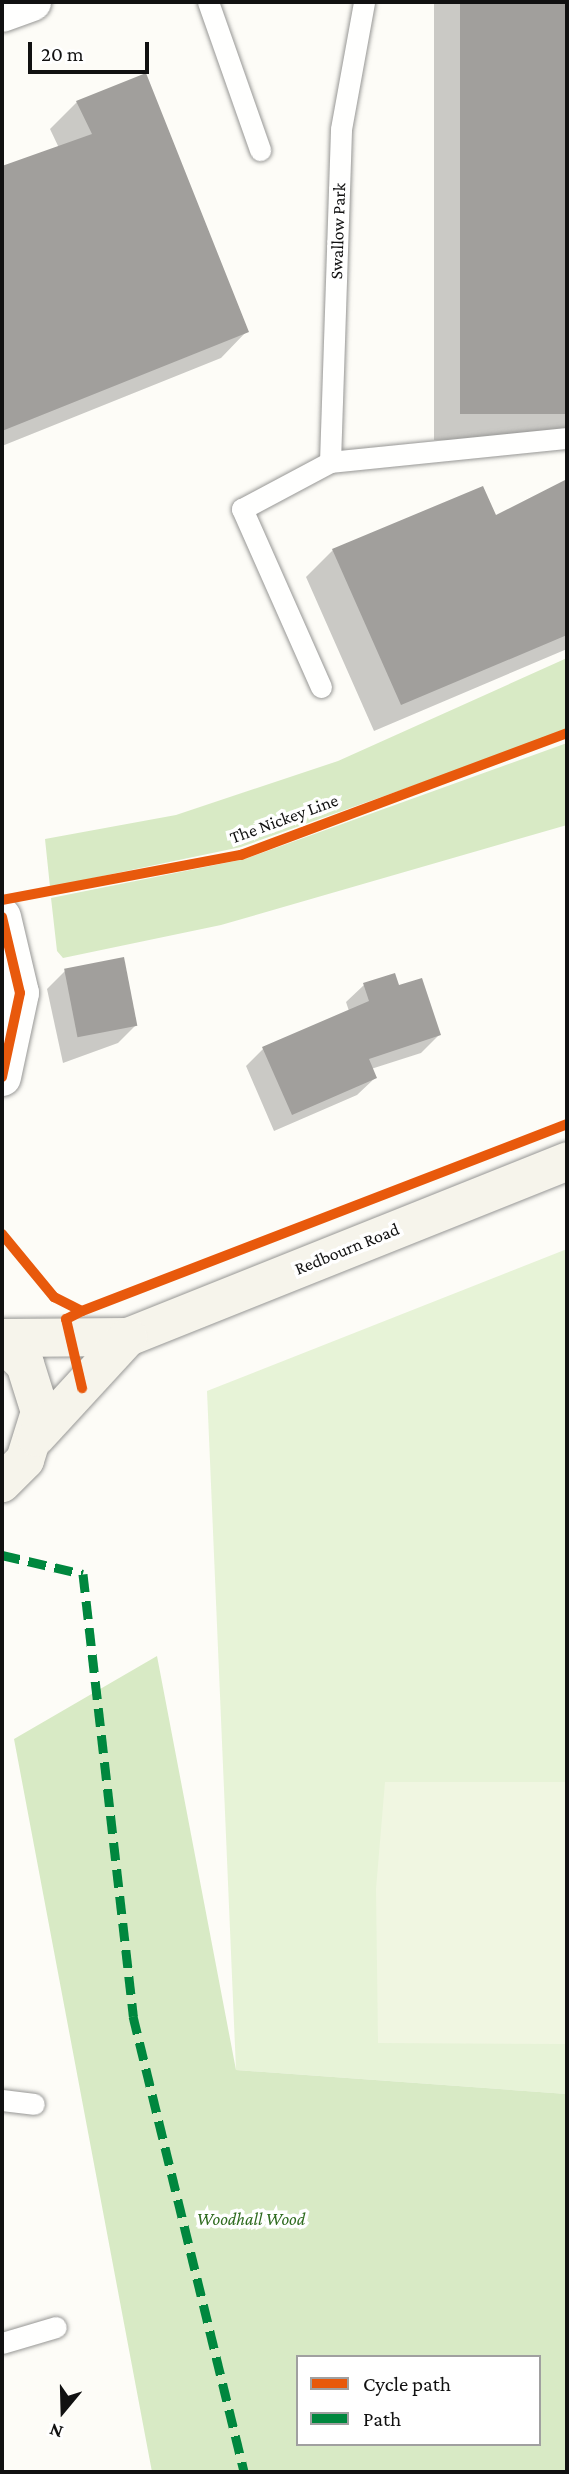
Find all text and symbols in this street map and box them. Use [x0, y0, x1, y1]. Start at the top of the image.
scale bar [32, 28, 152, 72]
text: 20 m [41, 42, 84, 66]
street label: Swallow Park [326, 182, 350, 280]
street label: The Nickey Line [227, 789, 341, 849]
street label: Redbourn Road [292, 1218, 402, 1280]
park label: Woodhall Wood [197, 2208, 305, 2230]
legend [296, 2355, 541, 2446]
text: Cycle path [363, 2372, 451, 2396]
north arrow [28, 2376, 98, 2446]
text: Path [363, 2407, 401, 2431]
text: N [46, 2419, 66, 2443]

